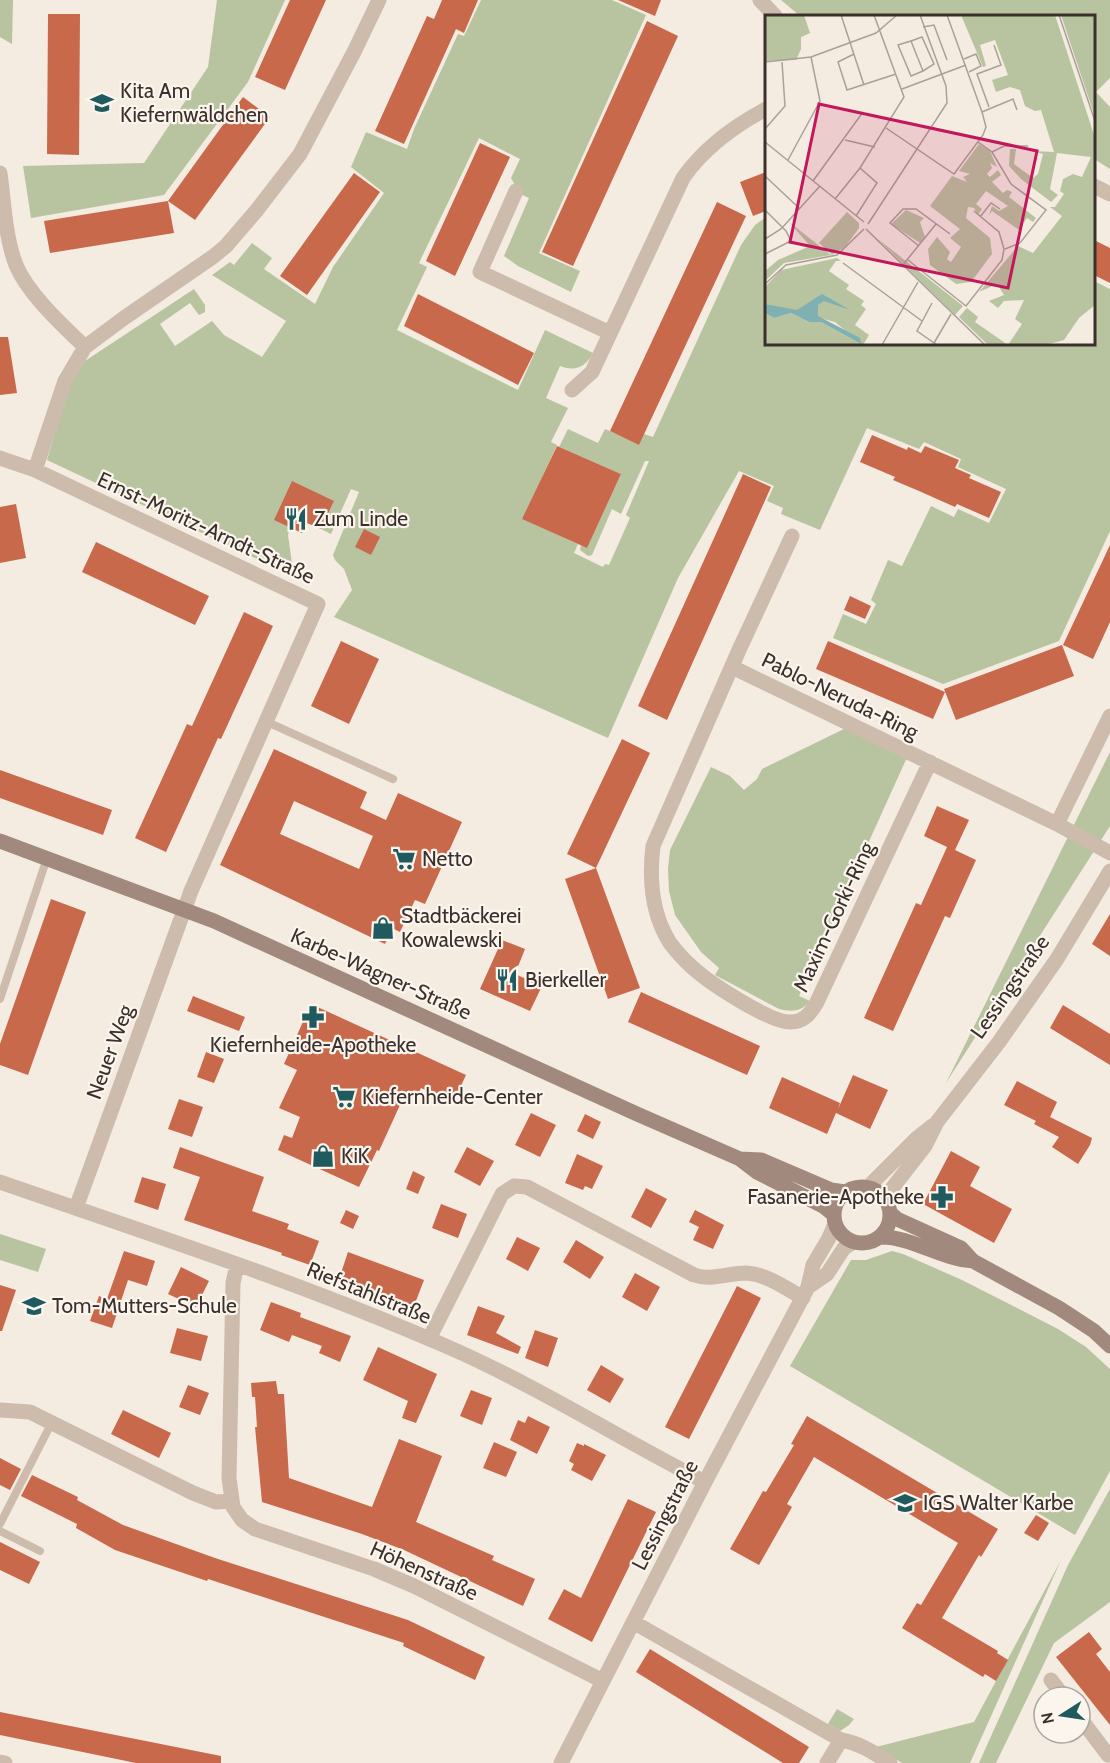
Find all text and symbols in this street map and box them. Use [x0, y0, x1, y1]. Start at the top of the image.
inset map [765, 15, 1095, 345]
place label: Kita Am Kiefernwäldchen [120, 78, 268, 127]
school or university icon: Kita Am Kiefernwäldchen [89, 90, 115, 116]
street label: Ernst-Moritz-Arndt-Straße [94, 466, 319, 589]
restaurant icon: Zum Linde [283, 506, 309, 532]
place label: Zum Linde [314, 506, 408, 531]
street label: Pablo-Neruda-Ring [758, 647, 923, 745]
street label: Maxim-Gorki-Ring [788, 837, 880, 996]
supermarket icon: Netto [391, 846, 417, 872]
place label: Netto [422, 846, 473, 871]
place label: Stadtbäckerei Kowalewski [401, 903, 521, 952]
shop icon: Stadtbäckerei Kowalewski [370, 915, 396, 941]
street label: Karbe-Wagner-Straße [287, 922, 476, 1025]
street label: Lessingstraße [965, 930, 1054, 1043]
restaurant icon: Bierkeller [494, 967, 520, 993]
place label: Bierkeller [525, 967, 607, 992]
street label: Neuer Weg [81, 1001, 138, 1102]
pharmacy icon: Kiefernheide-Apotheke [300, 1004, 326, 1030]
place label: Kiefernheide-Apotheke [210, 1032, 416, 1057]
supermarket icon: Kiefernheide-Center [331, 1084, 357, 1110]
place label: Kiefernheide-Center [362, 1084, 543, 1109]
shop icon: KiK [310, 1143, 336, 1169]
place label: KiK [341, 1143, 370, 1168]
place label: Fasanerie-Apotheke [747, 1184, 924, 1209]
pharmacy icon: Fasanerie-Apotheke [929, 1184, 955, 1210]
street label: Riefstahlstraße [303, 1256, 435, 1329]
school or university icon: Tom-Mutters-Schule [21, 1293, 47, 1319]
place label: Tom-Mutters-Schule [52, 1293, 237, 1318]
street label: Lessingstraße [626, 1455, 703, 1574]
school or university icon: IGS Walter Karbe [892, 1490, 918, 1516]
place label: IGS Walter Karbe [923, 1490, 1074, 1515]
street label: Höhenstraße [367, 1536, 482, 1605]
north arrow [1032, 1685, 1092, 1745]
text: N [1037, 1711, 1058, 1726]

